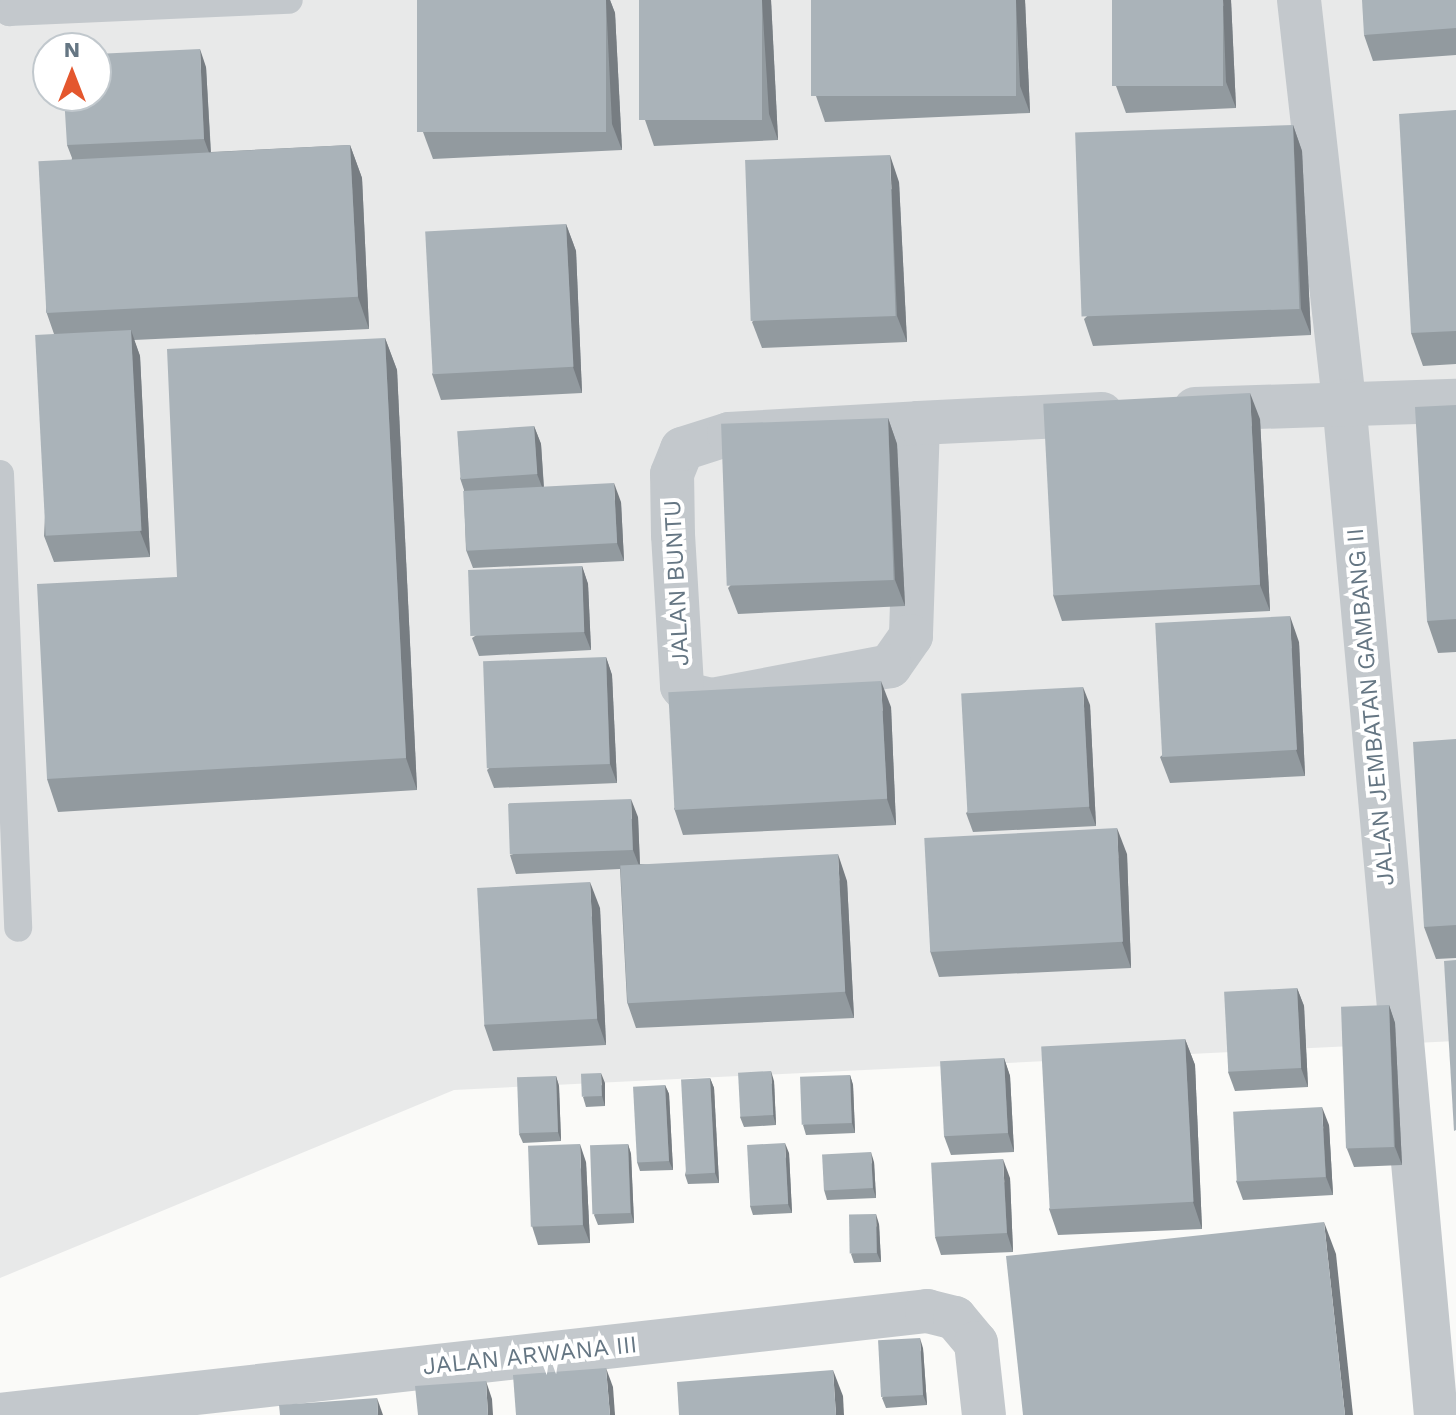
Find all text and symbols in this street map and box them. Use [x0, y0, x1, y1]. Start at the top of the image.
north arrow [32, 32, 112, 112]
text: N [64, 37, 80, 62]
street label: JALAN BUNTU [658, 499, 696, 667]
street label: JALAN JEMBATAN GAMBANG II [1341, 527, 1401, 887]
street label: JALAN ARWANA III [420, 1330, 640, 1382]

